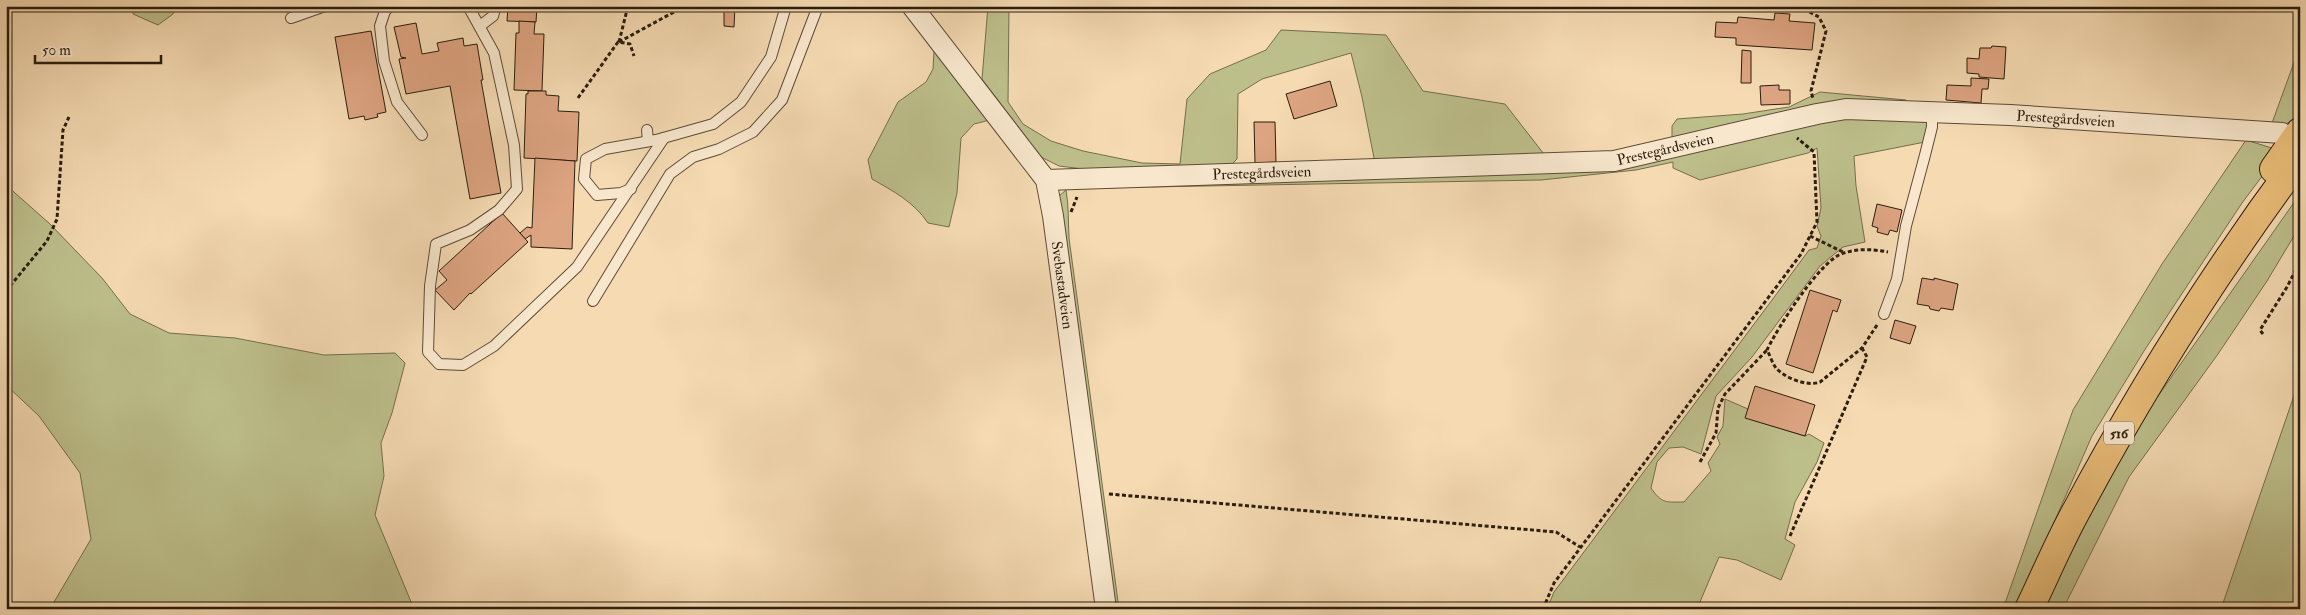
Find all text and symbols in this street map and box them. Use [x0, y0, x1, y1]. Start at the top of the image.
scale bar [35, 32, 161, 64]
text: 50 m [42, 41, 71, 60]
street label: Prestegårdsveien [2016, 106, 2116, 131]
street label: Prestegårdsveien [1615, 129, 1716, 170]
street label: Prestegårdsveien [1212, 162, 1312, 184]
street label: Svebastadveien [1047, 240, 1078, 330]
road number: 516 [2104, 422, 2134, 444]

